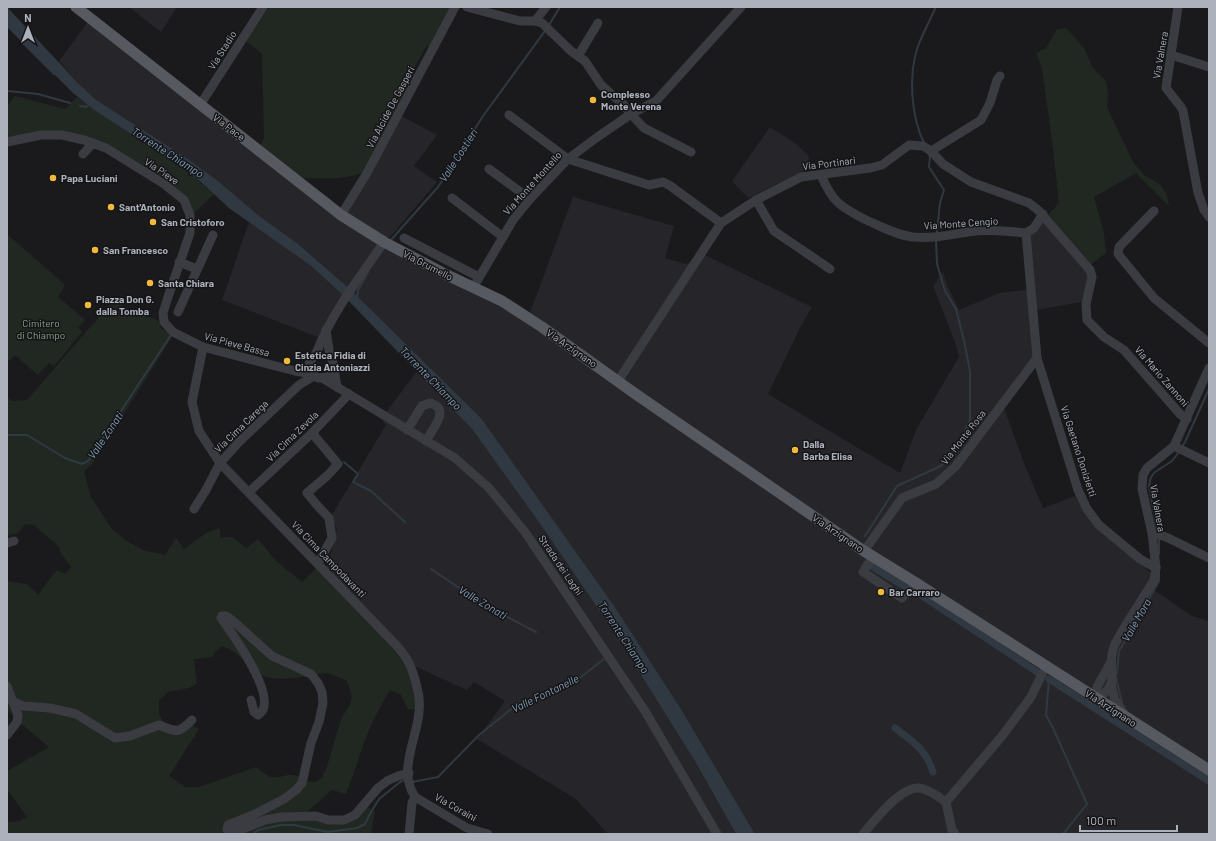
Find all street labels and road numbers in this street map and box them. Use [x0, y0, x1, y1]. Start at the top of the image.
street label: Via Stadio [205, 28, 239, 72]
street label: Via Valnera [1150, 30, 1170, 80]
street label: Via Alcide De Gasperi [363, 64, 417, 150]
street label: Via Pace [211, 111, 247, 143]
street label: Via Monte Montello [500, 149, 564, 217]
street label: Via Portinari [802, 154, 856, 172]
street label: Via Pieve [142, 155, 182, 187]
street label: Via Monte Cengio [923, 214, 999, 232]
street label: Via Grumello [401, 247, 455, 283]
street label: Via Arzignano [544, 326, 600, 370]
street label: Via Pieve Bassa [203, 330, 271, 358]
street label: Via Mario Zannoni [1132, 343, 1192, 409]
street label: Via Cima Carega [212, 397, 270, 455]
street label: Via Gaetano Donizietti [1059, 404, 1099, 498]
street label: Via Monte Rosa [938, 407, 988, 467]
street label: Via Cima Zevola [263, 408, 321, 464]
street label: Via Valnera [1148, 483, 1168, 533]
street label: Via Arzignano [810, 512, 866, 554]
street label: Via Cima Campodavanti [289, 518, 369, 600]
street label: Strada dei Laghi [536, 533, 586, 597]
street label: Via Arzignano [1083, 687, 1139, 729]
street label: Via Coraini [433, 791, 479, 823]

